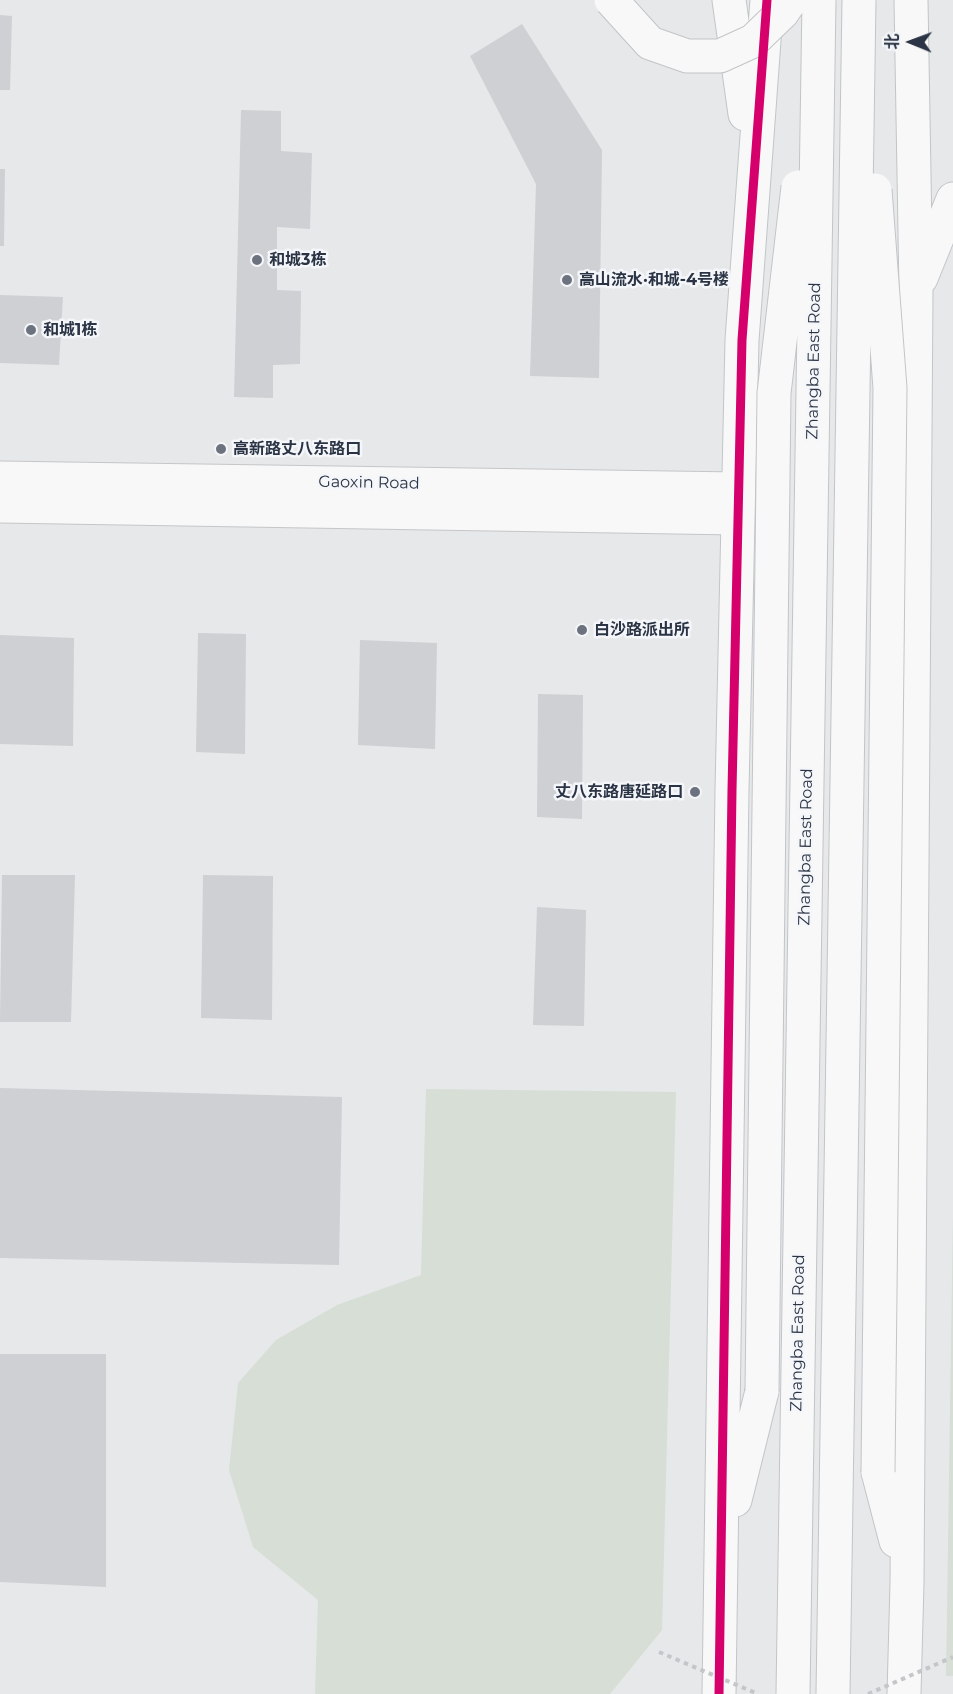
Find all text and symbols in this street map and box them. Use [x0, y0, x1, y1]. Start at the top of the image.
north arrow [881, 12, 941, 72]
text: 北 [883, 34, 902, 50]
place label: 和城3栋 [269, 250, 326, 270]
marker: 和城3栋 [250, 253, 264, 267]
place label: 高山流水·和城-4号楼 [579, 270, 729, 290]
marker: 高山流水·和城-4号楼 [560, 273, 574, 287]
street label: Zhangba East Road [803, 282, 825, 440]
place label: 和城1栋 [43, 320, 97, 340]
marker: 和城1栋 [24, 323, 38, 337]
place label: 高新路丈八东路口 [233, 439, 361, 459]
marker: 高新路丈八东路口 [214, 442, 228, 456]
street label: Gaoxin Road [318, 473, 420, 493]
place label: 白沙路派出所 [594, 620, 690, 640]
marker: 白沙路派出所 [575, 623, 589, 637]
street label: Zhangba East Road [795, 768, 817, 926]
place label: 丈八东路唐延路口 [555, 782, 683, 802]
marker: 丈八东路唐延路口 [688, 785, 702, 799]
street label: Zhangba East Road [787, 1254, 809, 1412]

